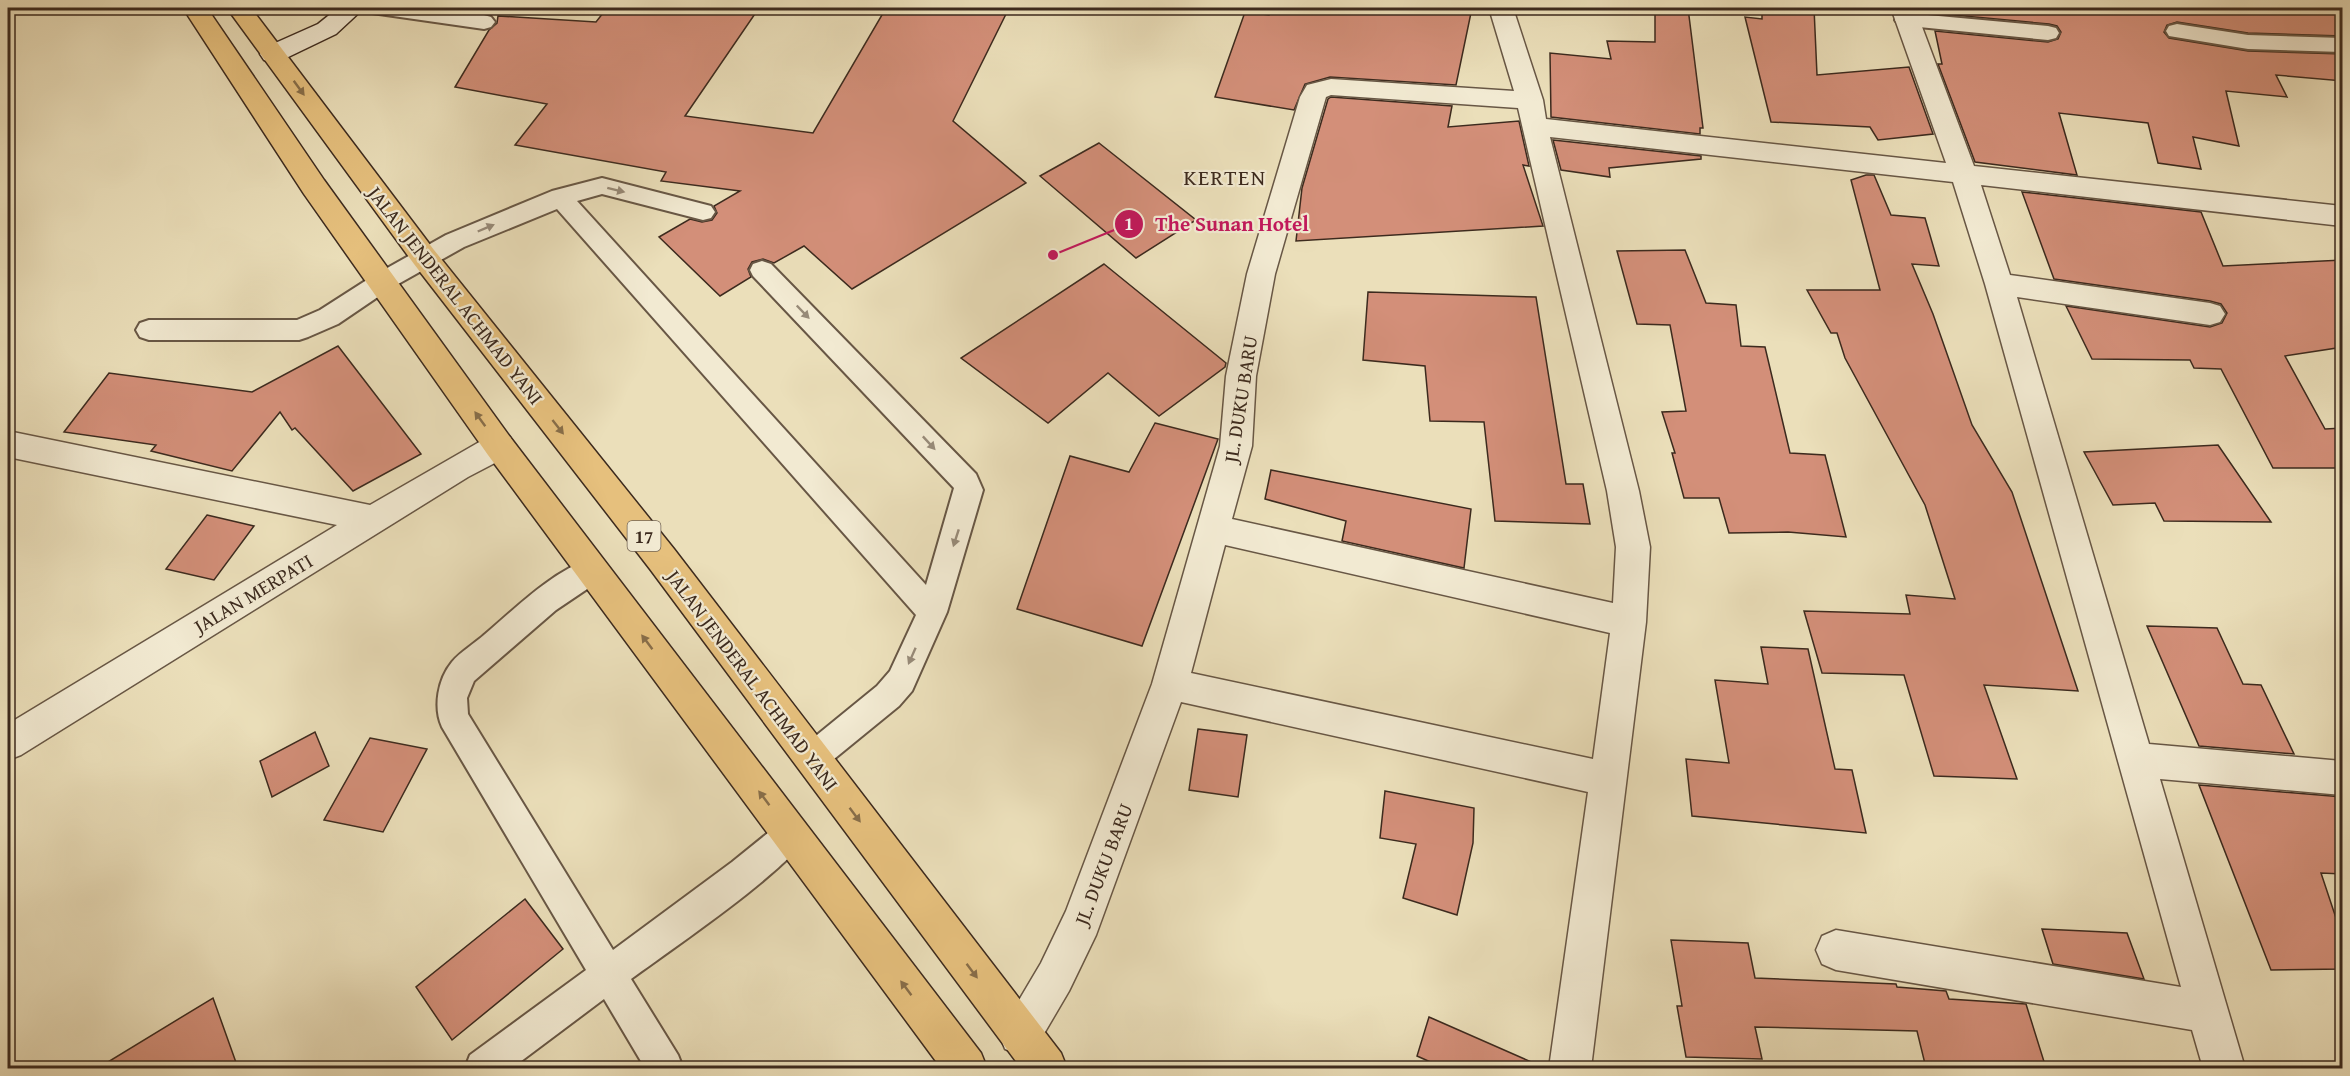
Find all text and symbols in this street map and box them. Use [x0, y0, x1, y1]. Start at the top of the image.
one-way arrow [293, 80, 305, 96]
district label: KERTEN [1183, 161, 1267, 193]
street label: JALAN JENDERAL ACHMAD YANI [360, 177, 551, 410]
one-way arrow [608, 186, 626, 195]
callout: The Sunan Hotel [1114, 204, 1321, 243]
text: The Sunan Hotel [1155, 208, 1309, 239]
text: 1 [1124, 210, 1134, 237]
one-way arrow [477, 223, 495, 233]
one-way arrow [796, 304, 810, 319]
street label: JL. DUKU BARU [1215, 333, 1264, 468]
one-way arrow [474, 411, 486, 427]
one-way arrow [551, 419, 563, 434]
one-way arrow [922, 435, 936, 450]
road number: 17 [628, 521, 660, 551]
one-way arrow [951, 529, 960, 547]
street label: JALAN MERPATI [186, 546, 318, 641]
street label: JALAN JENDERAL ACHMAD YANI [658, 561, 846, 797]
one-way arrow [641, 635, 653, 650]
one-way arrow [908, 647, 917, 664]
one-way arrow [758, 791, 770, 806]
street label: JL. DUKU BARU [1065, 799, 1140, 932]
one-way arrow [848, 807, 860, 822]
one-way arrow [966, 962, 978, 978]
one-way arrow [899, 980, 912, 996]

